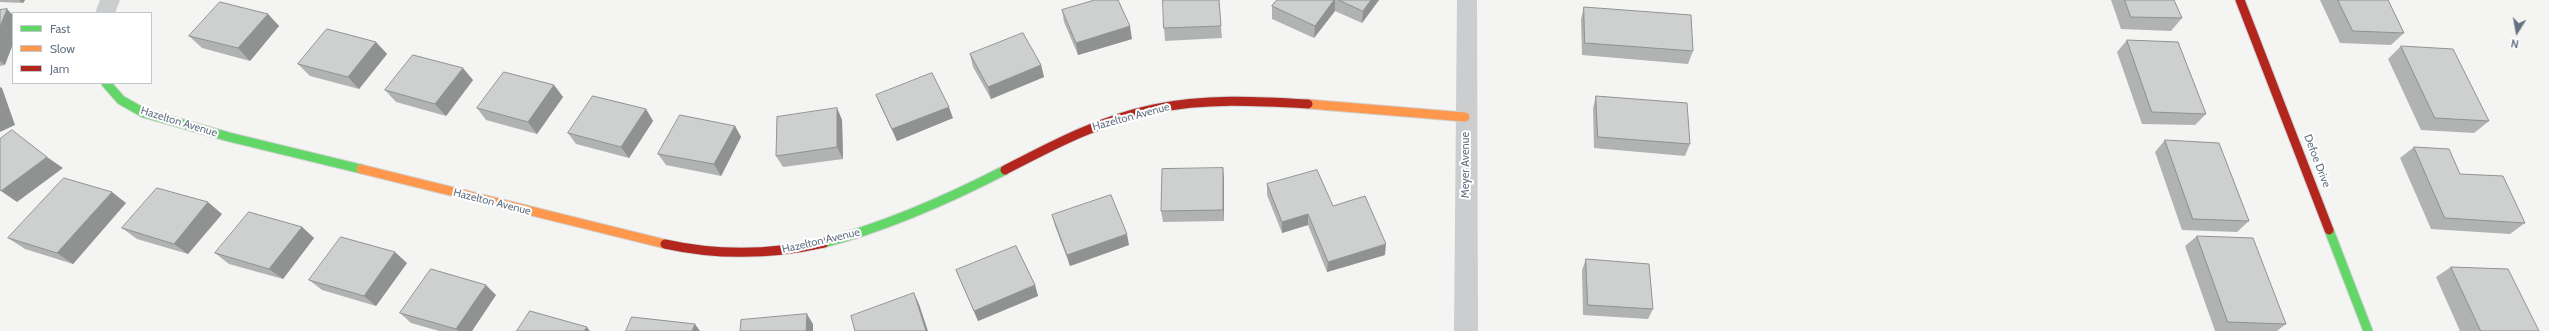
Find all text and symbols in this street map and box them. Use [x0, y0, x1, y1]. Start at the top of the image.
legend [12, 12, 152, 84]
north arrow [2497, 12, 2537, 52]
text: Fast [50, 21, 70, 36]
text: N [2510, 36, 2520, 51]
text: Slow [50, 41, 75, 56]
text: Jam [50, 61, 69, 76]
street label: Hazelton Avenue [1091, 100, 1171, 134]
street label: Hazelton Avenue [139, 104, 219, 140]
street label: Meyer Avenue [1459, 132, 1473, 198]
street label: Defoe Drive [2301, 133, 2333, 189]
street label: Hazelton Avenue [452, 186, 532, 218]
street label: Hazelton Avenue [781, 226, 861, 256]

